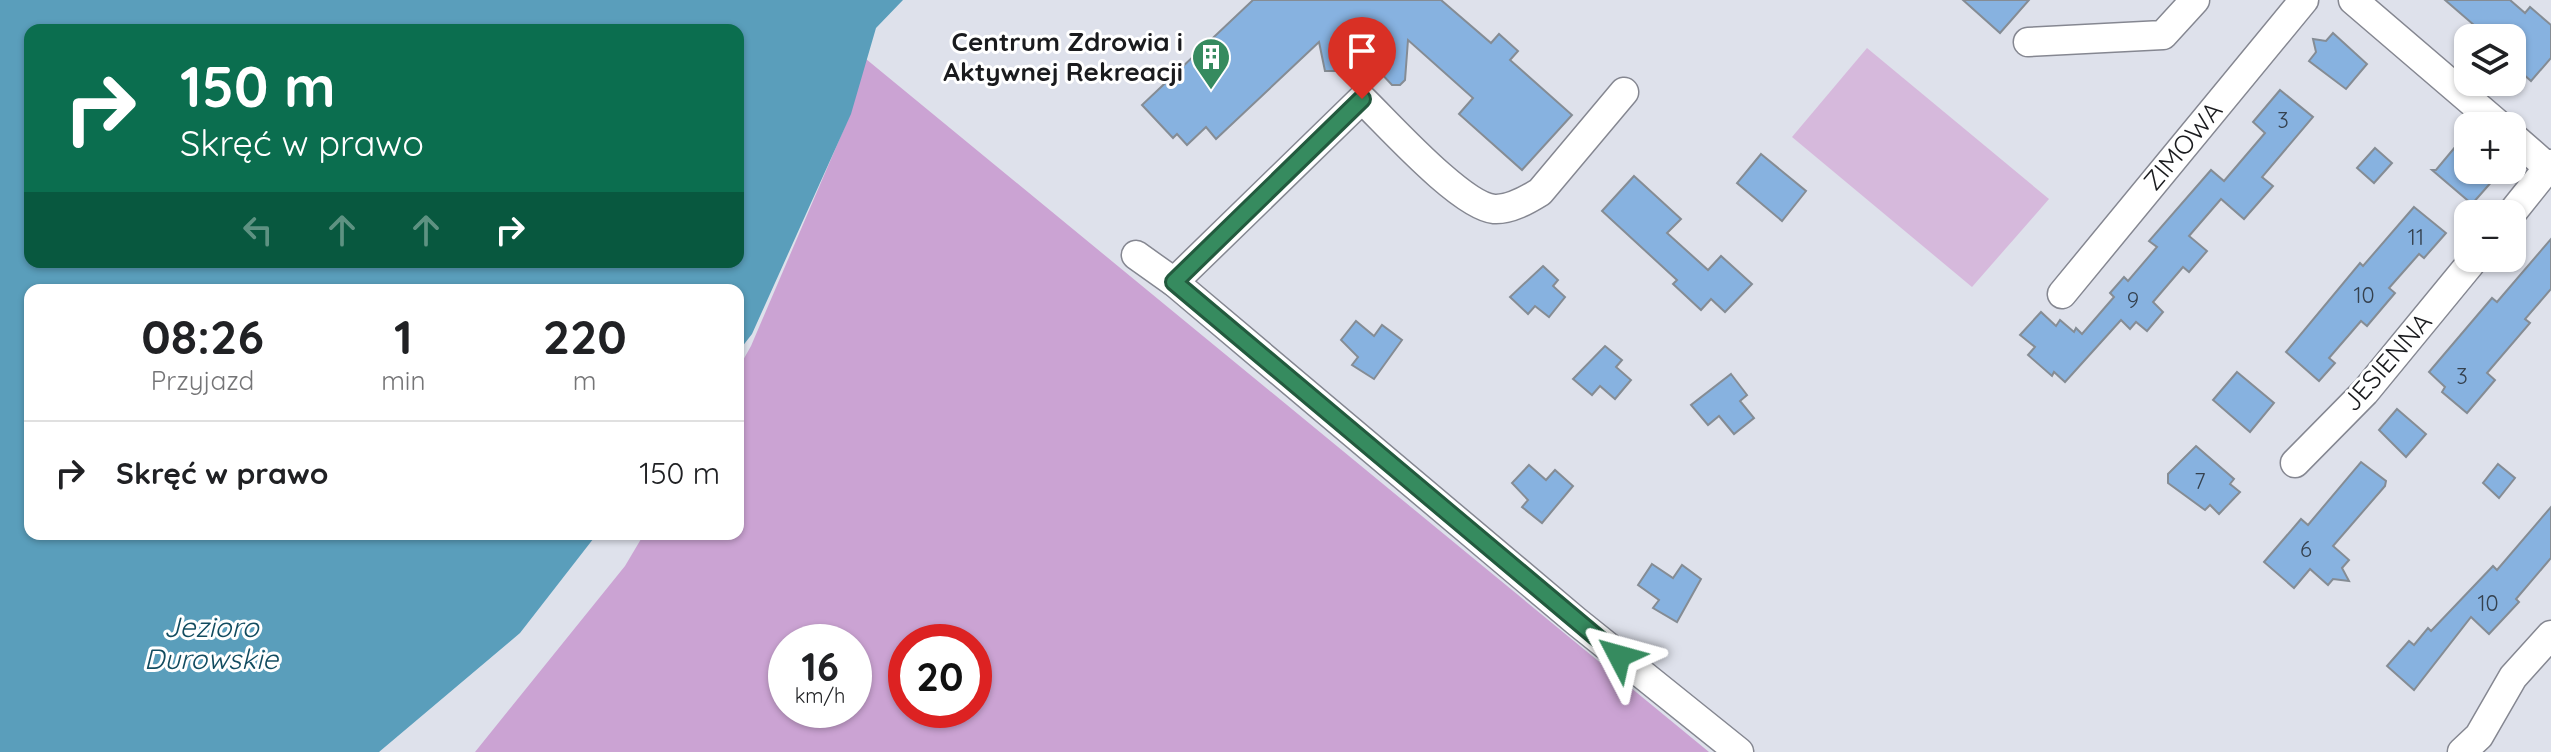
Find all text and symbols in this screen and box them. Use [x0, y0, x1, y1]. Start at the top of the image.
pin [1328, 17, 1396, 99]
map controls [2454, 24, 2526, 272]
button: layers [2454, 24, 2526, 96]
place label: Centrum Zdrowia i Aktywnej Rekreacji [943, 25, 1183, 88]
icon: arrive [1340, 29, 1384, 73]
building icon: Centrum Zdrowia i Aktywnej Rekreacji [1190, 36, 1232, 91]
text: 150 m [180, 51, 336, 121]
icon: right [48, 56, 152, 160]
street label: ZIMOWA [2136, 94, 2229, 197]
house number: 3 [2277, 106, 2289, 134]
button: + [2454, 112, 2526, 184]
text: Skręć w prawo [180, 120, 424, 165]
button: − [2454, 200, 2526, 272]
icon: left [236, 208, 280, 252]
icon: ahead [320, 208, 364, 252]
icon: ahead [404, 208, 448, 252]
icon: right [488, 208, 532, 252]
house number: 11 [2408, 223, 2424, 251]
house number: 10 [2353, 281, 2375, 309]
house number: 9 [2127, 286, 2139, 314]
street label: JESIENNA [2335, 305, 2439, 418]
text: 08:26 [141, 306, 264, 366]
text: 1 [394, 306, 413, 366]
text: 220 [543, 306, 627, 366]
house number: 3 [2456, 362, 2468, 390]
text: Przyjazd [151, 364, 254, 397]
text: min [381, 364, 425, 397]
text: m [573, 364, 597, 397]
icon: right [48, 451, 92, 495]
text: Skręć w prawo [116, 454, 328, 492]
text: 150 m [639, 454, 720, 492]
house number: 7 [2194, 467, 2206, 495]
house number: 6 [2300, 535, 2312, 563]
house number: 10 [2477, 589, 2499, 617]
water label: Jezioro Durowskie [144, 609, 279, 676]
position arrow [1577, 614, 1661, 698]
speed limit sign: 20 [888, 624, 992, 728]
text: 16 [801, 641, 839, 691]
text: km/h [795, 683, 845, 708]

